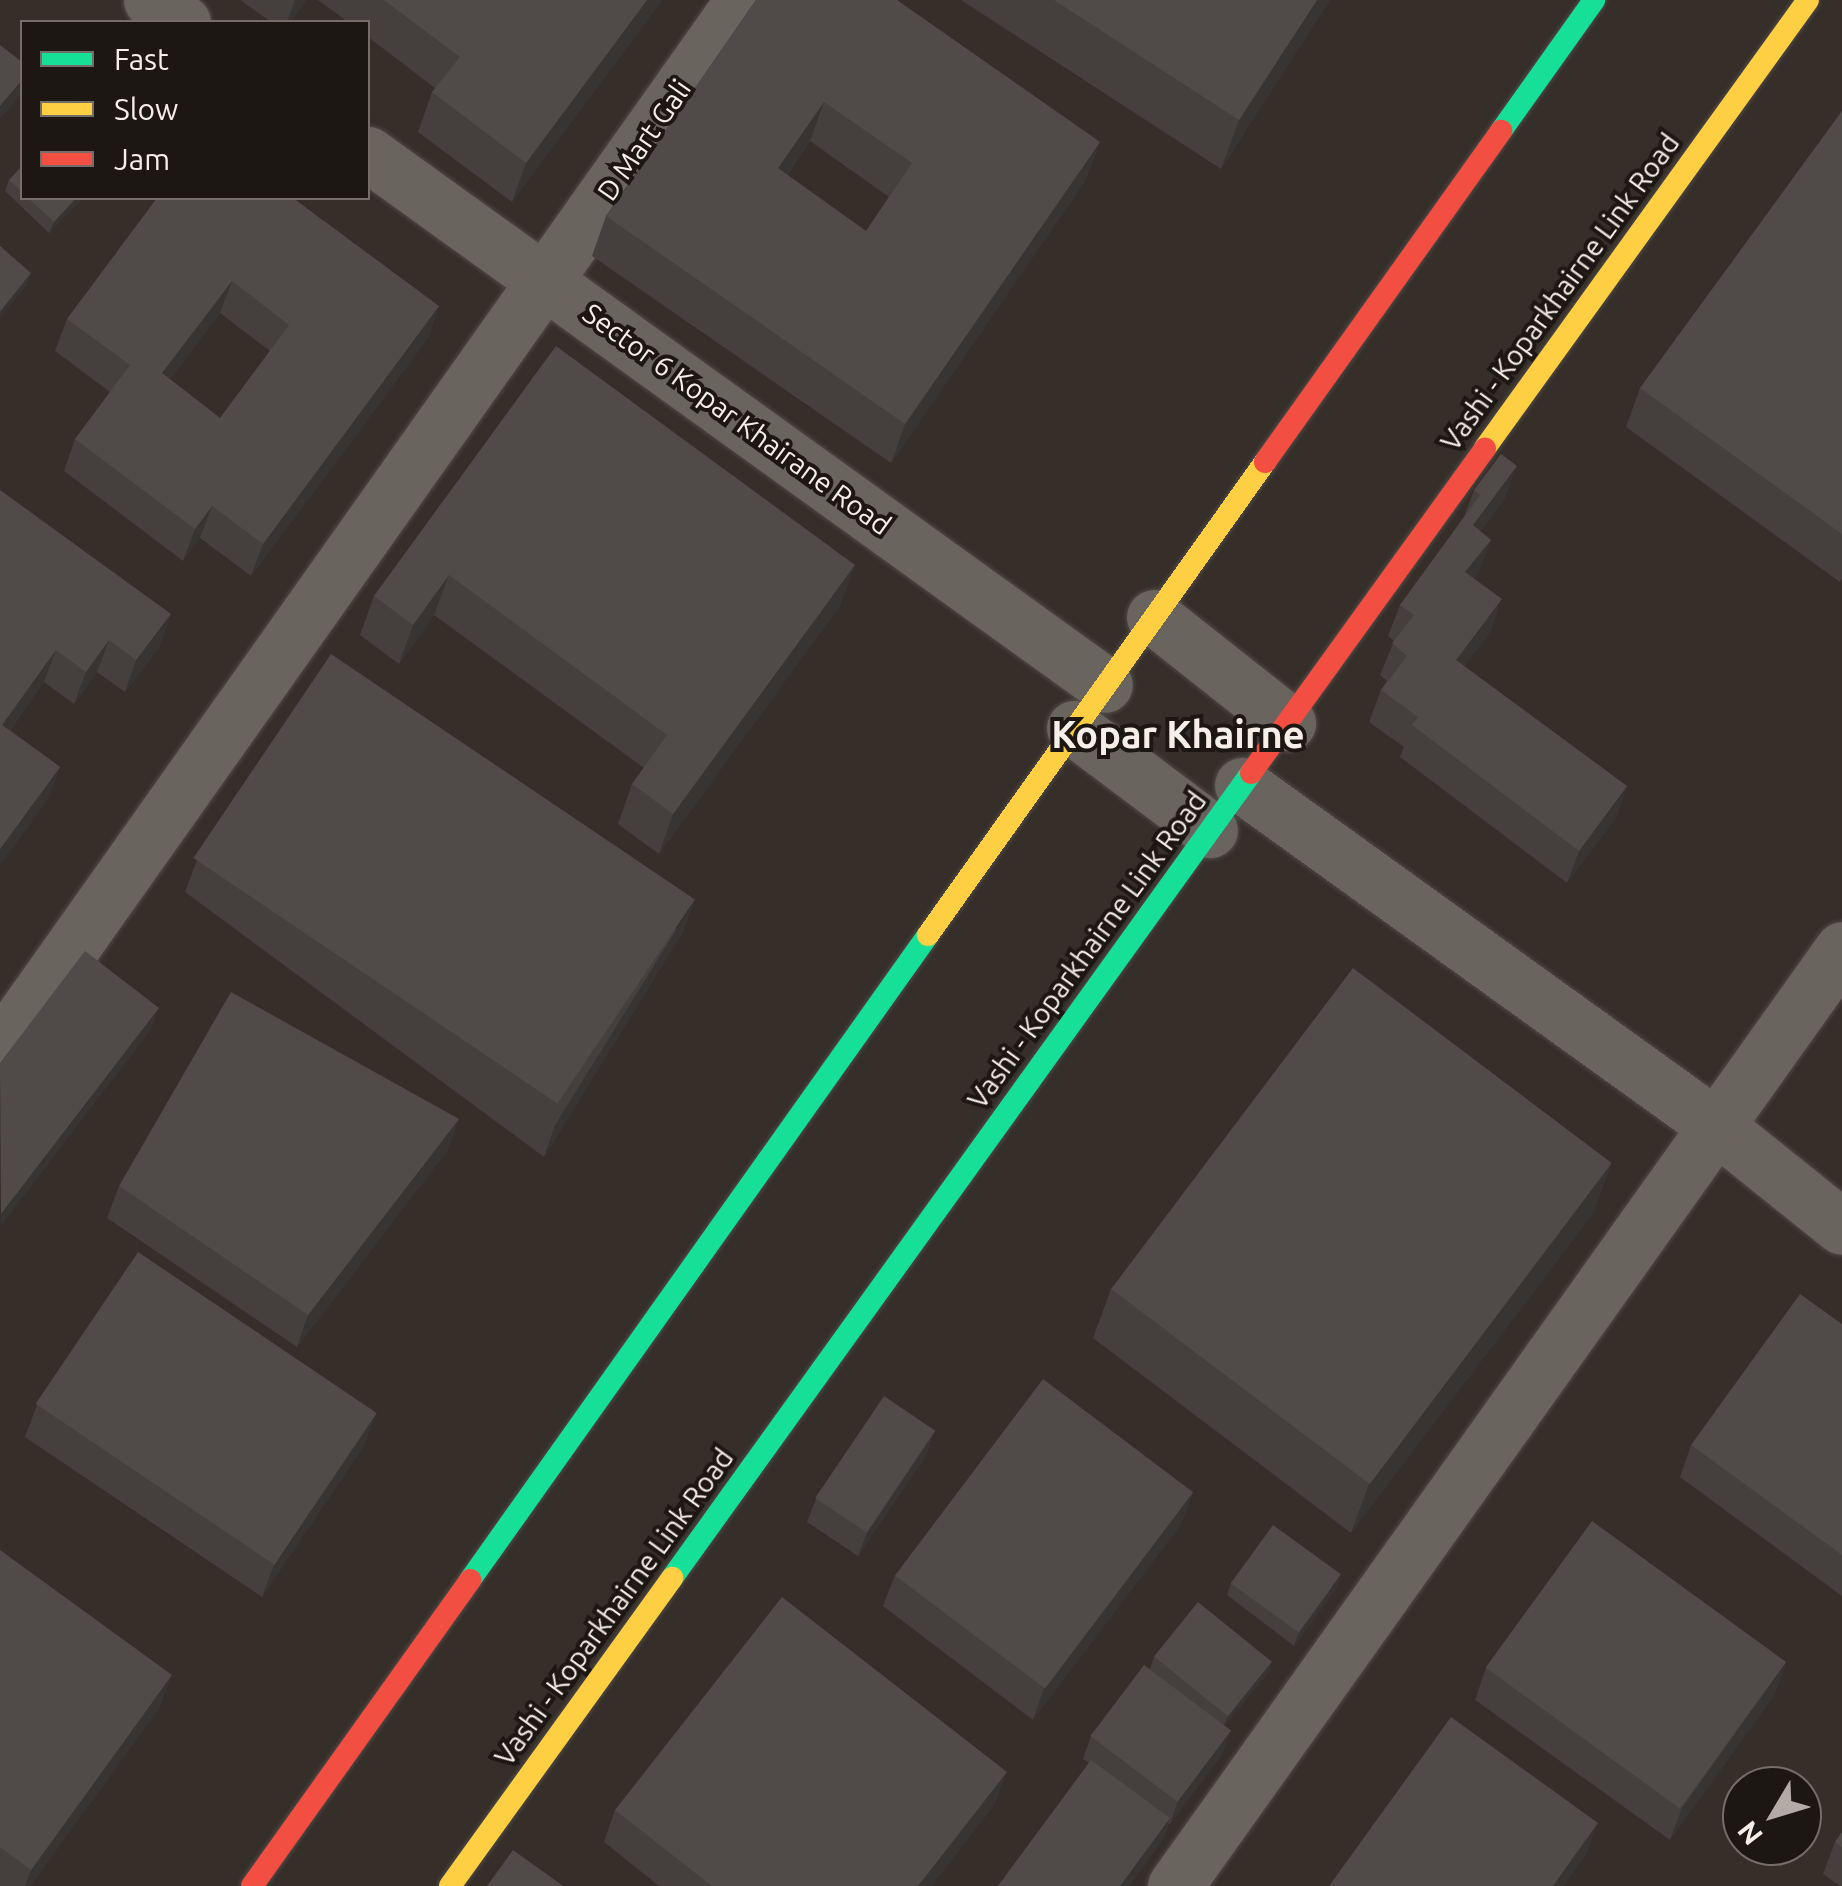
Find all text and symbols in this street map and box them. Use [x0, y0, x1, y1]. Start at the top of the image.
legend [20, 20, 370, 200]
text: Fast [114, 42, 169, 76]
street label: D Mart Gali [590, 73, 698, 207]
text: Slow [114, 92, 178, 126]
street label: Vashi - Koparkhairne Link Road [1434, 127, 1686, 457]
text: Jam [114, 142, 170, 176]
street label: Sector 6 Kopar Khairane Road [577, 296, 897, 542]
district label: Kopar Khairne [1051, 712, 1305, 758]
street label: Vashi - Koparkhairne Link Road [961, 785, 1213, 1115]
street label: Vashi - Koparkhairne Link Road [488, 1442, 740, 1772]
north arrow [1722, 1766, 1822, 1866]
text: N [1731, 1816, 1768, 1851]

